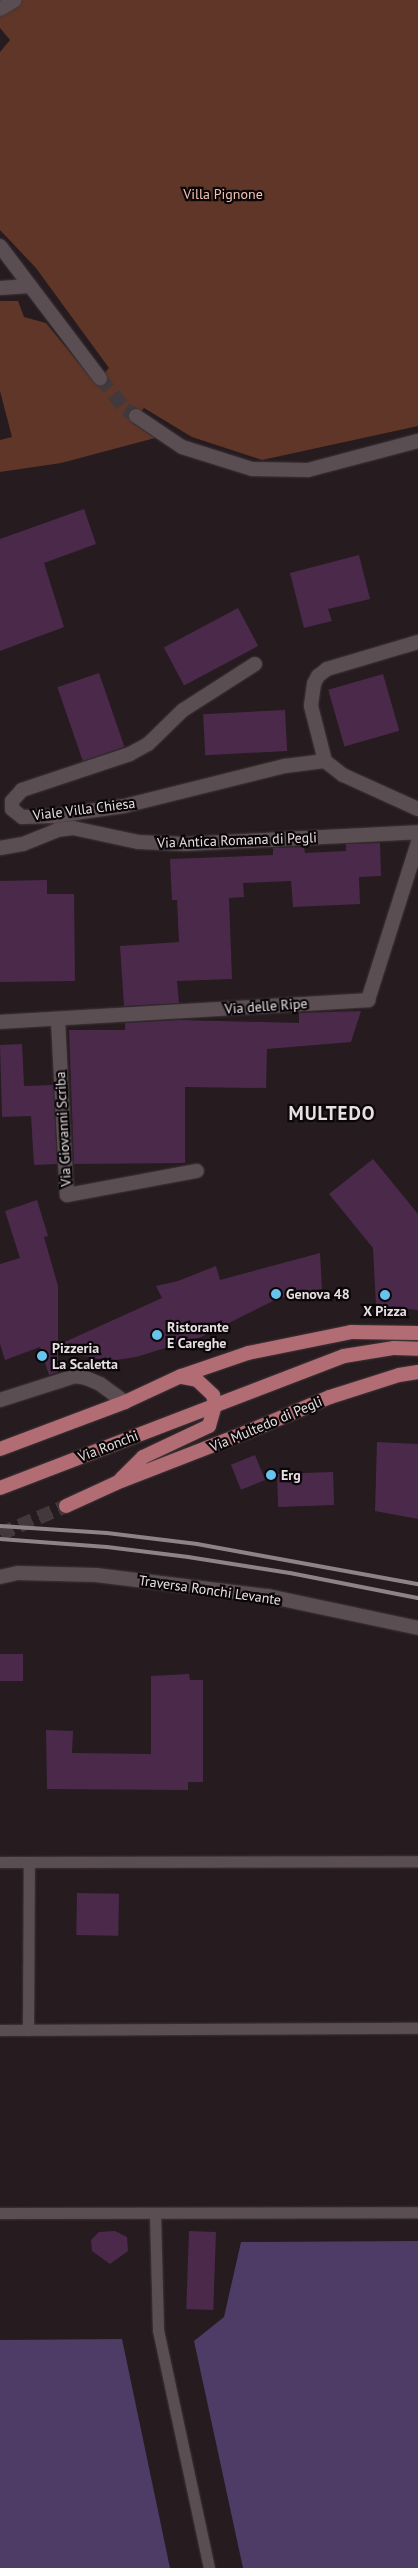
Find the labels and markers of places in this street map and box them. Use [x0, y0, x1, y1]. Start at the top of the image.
place label: Genova 48 [286, 1286, 350, 1302]
marker: Genova 48 [270, 1288, 282, 1300]
marker: X Pizza [379, 1289, 391, 1301]
place label: X Pizza [363, 1303, 407, 1319]
place label: Ristorante E Careghe [167, 1319, 229, 1351]
marker: Ristorante E Careghe [151, 1329, 163, 1341]
place label: Pizzeria La Scaletta [52, 1340, 118, 1372]
marker: Pizzeria La Scaletta [36, 1350, 48, 1362]
place label: Erg [281, 1467, 301, 1483]
marker: Erg [265, 1469, 277, 1481]

